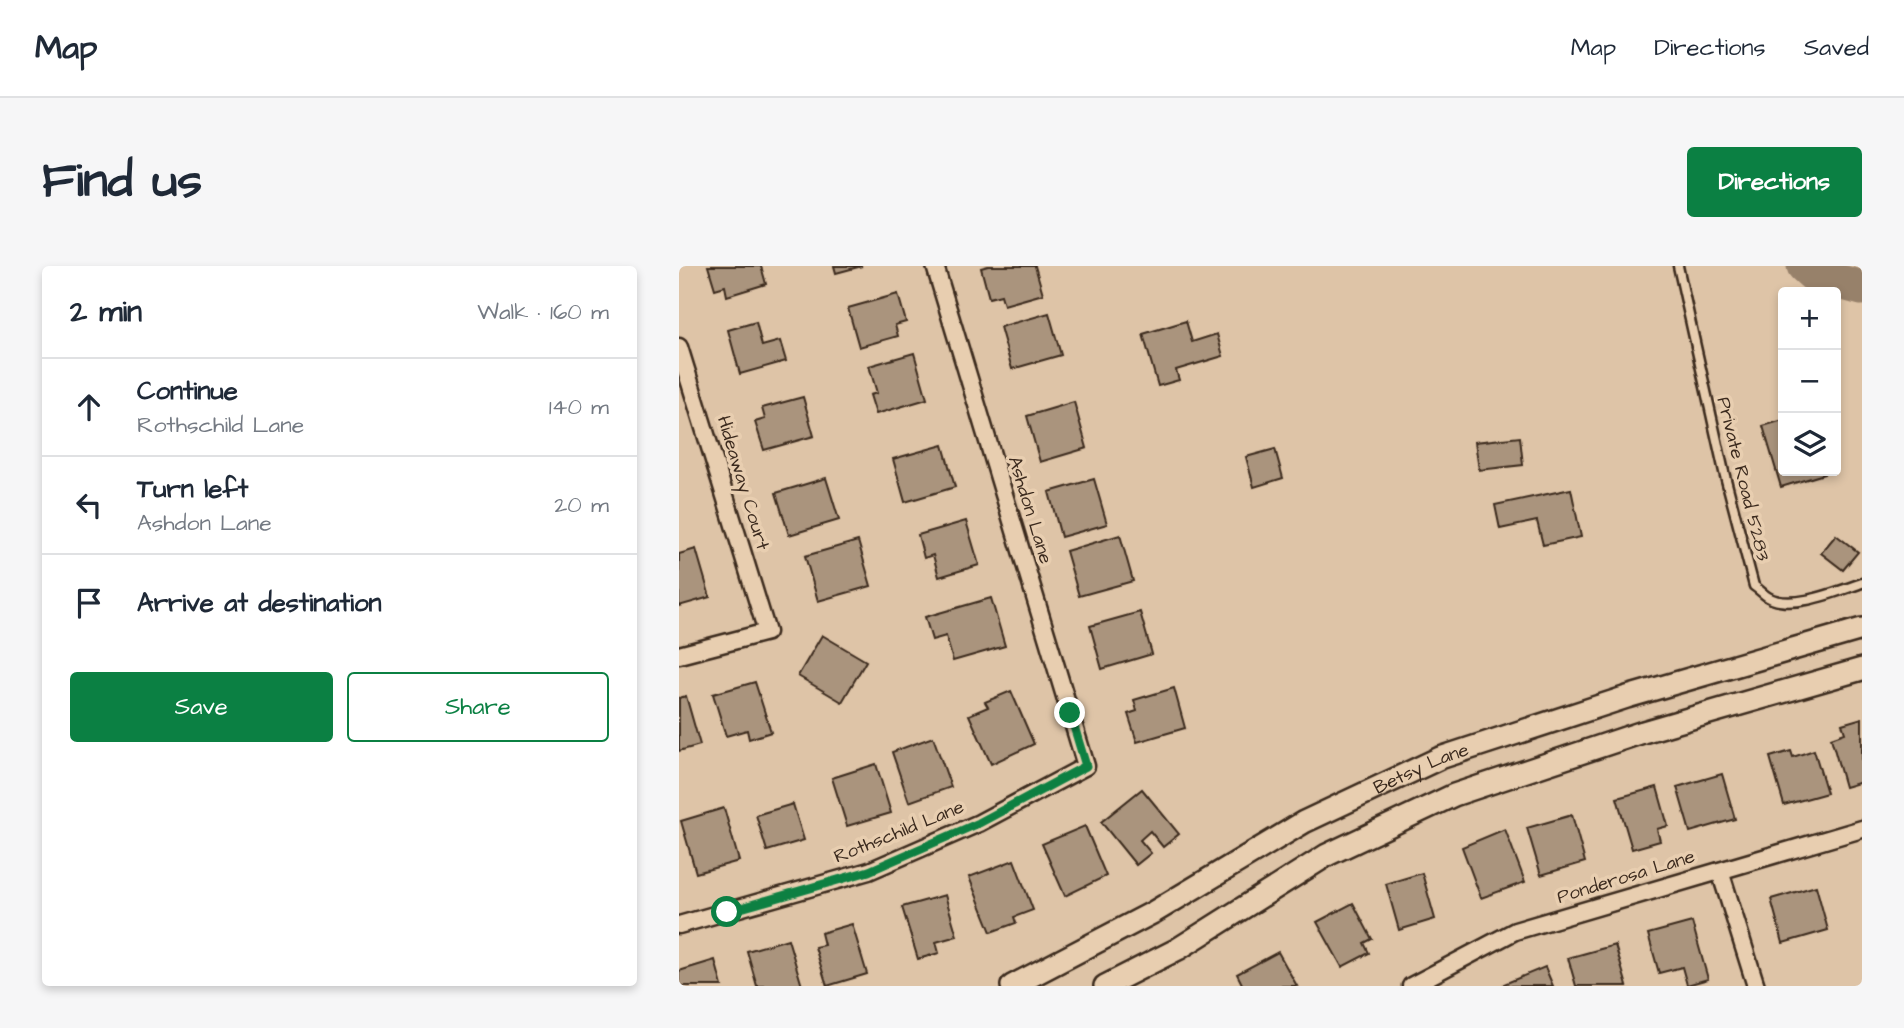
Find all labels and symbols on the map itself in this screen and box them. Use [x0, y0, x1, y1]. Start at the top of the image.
street label: Private Road 5283 [1710, 394, 1777, 564]
street label: Hideaway Court [709, 413, 776, 554]
street label: Ashdon Lane [1001, 453, 1059, 567]
route end [1054, 697, 1085, 728]
street label: Betsy Lane [1369, 736, 1472, 801]
street label: Rothschild Lane [830, 794, 968, 870]
street label: Ponderosa Lane [1554, 843, 1698, 911]
route start [711, 896, 742, 927]

